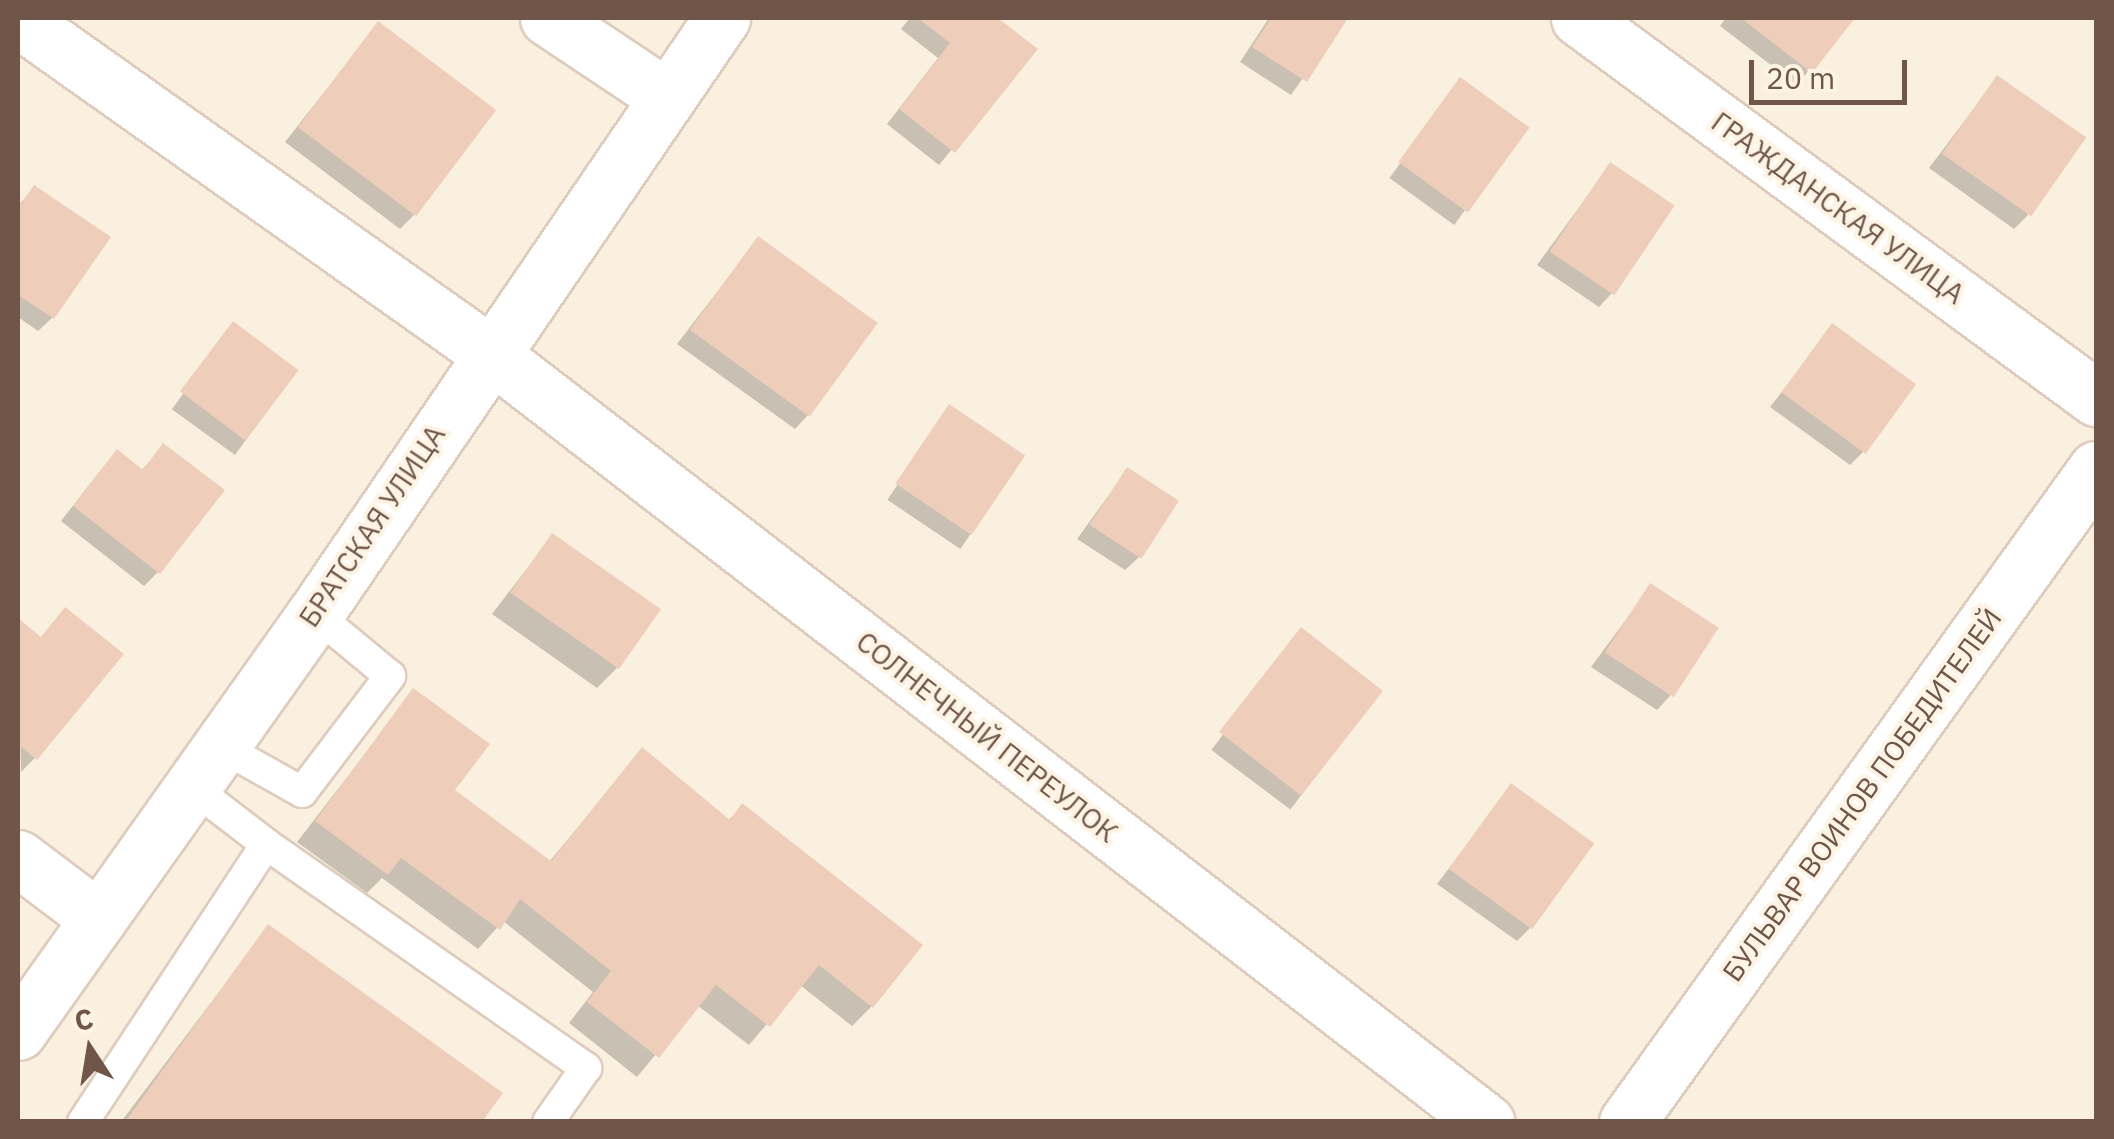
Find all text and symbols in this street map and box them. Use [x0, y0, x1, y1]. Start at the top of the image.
scale bar [1754, 40, 1912, 102]
text: 20 m [1766, 58, 1835, 97]
street label: ГРАЖДАНСКАЯ УЛИЦА [1705, 105, 1971, 311]
street label: БРАТСКАЯ УЛИЦА [292, 419, 452, 633]
street label: БУЛЬВАР ВОИНОВ ПОБЕДИТЕЛЕЙ [1715, 602, 2009, 988]
street label: СОЛНЕЧНЫЙ ПЕРЕУЛОК [850, 625, 1124, 849]
north arrow [40, 999, 140, 1099]
text: С [71, 999, 96, 1039]

